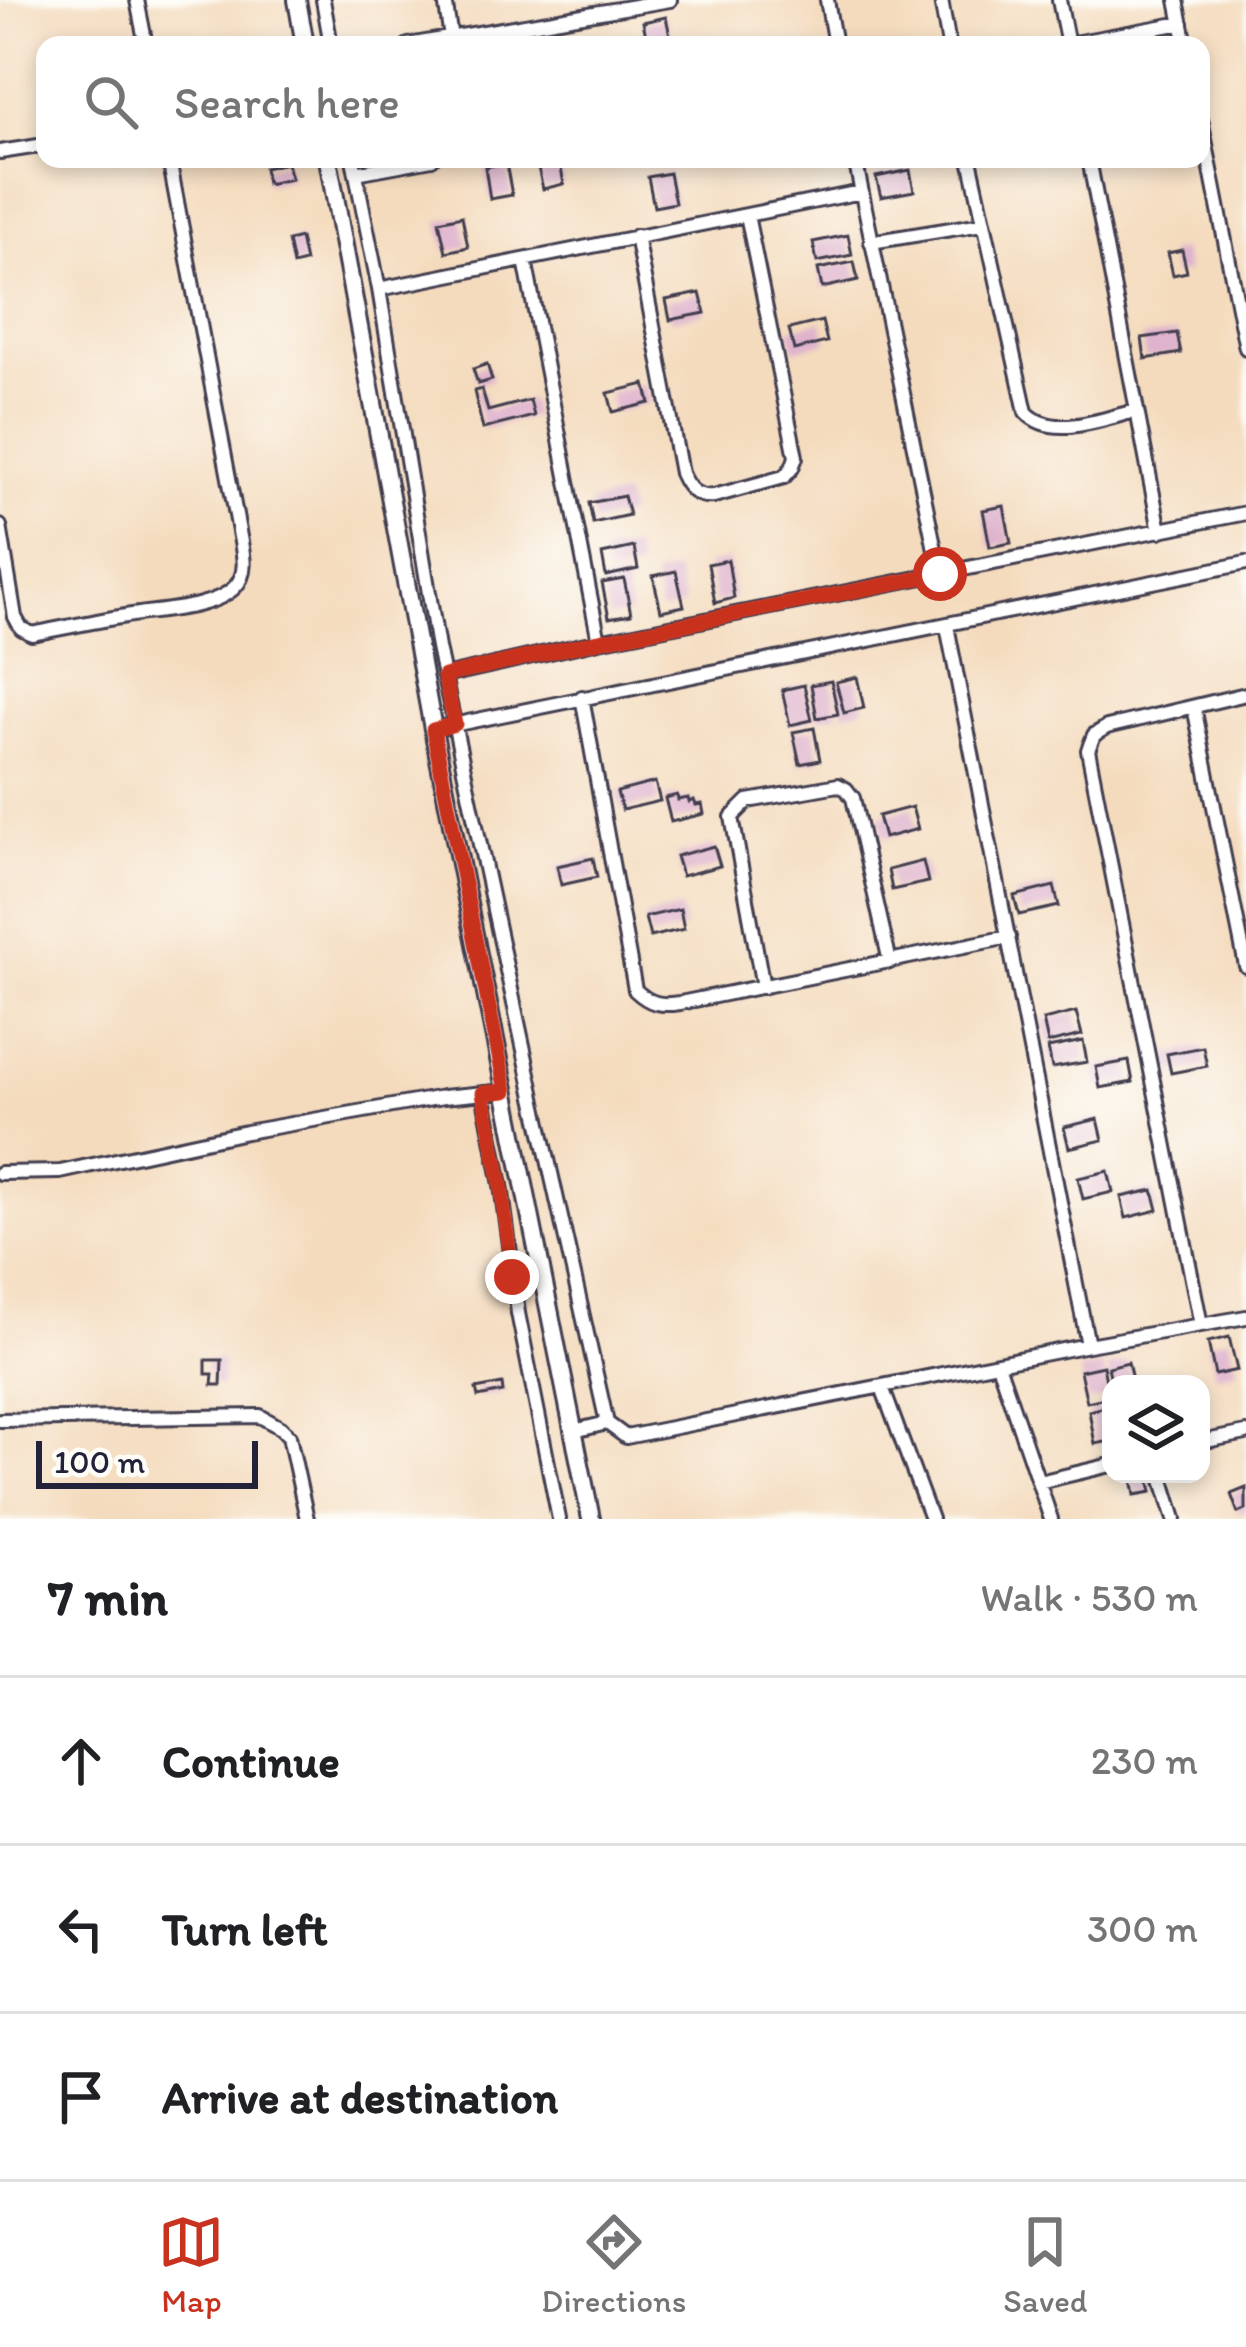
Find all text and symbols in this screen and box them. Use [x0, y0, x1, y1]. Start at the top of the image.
search box [36, 36, 1210, 168]
icon: search [78, 69, 144, 135]
text: Search here [174, 75, 400, 129]
route start [913, 547, 967, 601]
route end [485, 1250, 539, 1304]
map controls [1102, 1375, 1210, 1483]
button: layers [1102, 1375, 1210, 1483]
scale bar [36, 1435, 258, 1488]
text: 100 m [54, 1442, 145, 1481]
text: 7 min [48, 1567, 168, 1628]
text: Walk · 530 m [981, 1574, 1198, 1621]
icon: ahead [48, 1728, 114, 1794]
text: Continue [162, 1734, 340, 1788]
text: 230 m [1091, 1737, 1198, 1784]
icon: left [48, 1896, 114, 1962]
text: Turn left [162, 1902, 328, 1956]
text: 300 m [1087, 1905, 1198, 1952]
icon: arrive [48, 2064, 114, 2130]
text: Arrive at destination [162, 2070, 558, 2124]
tab: Map [158, 2209, 224, 2320]
tab: Directions [541, 2209, 686, 2320]
tab: Saved [1003, 2209, 1088, 2320]

